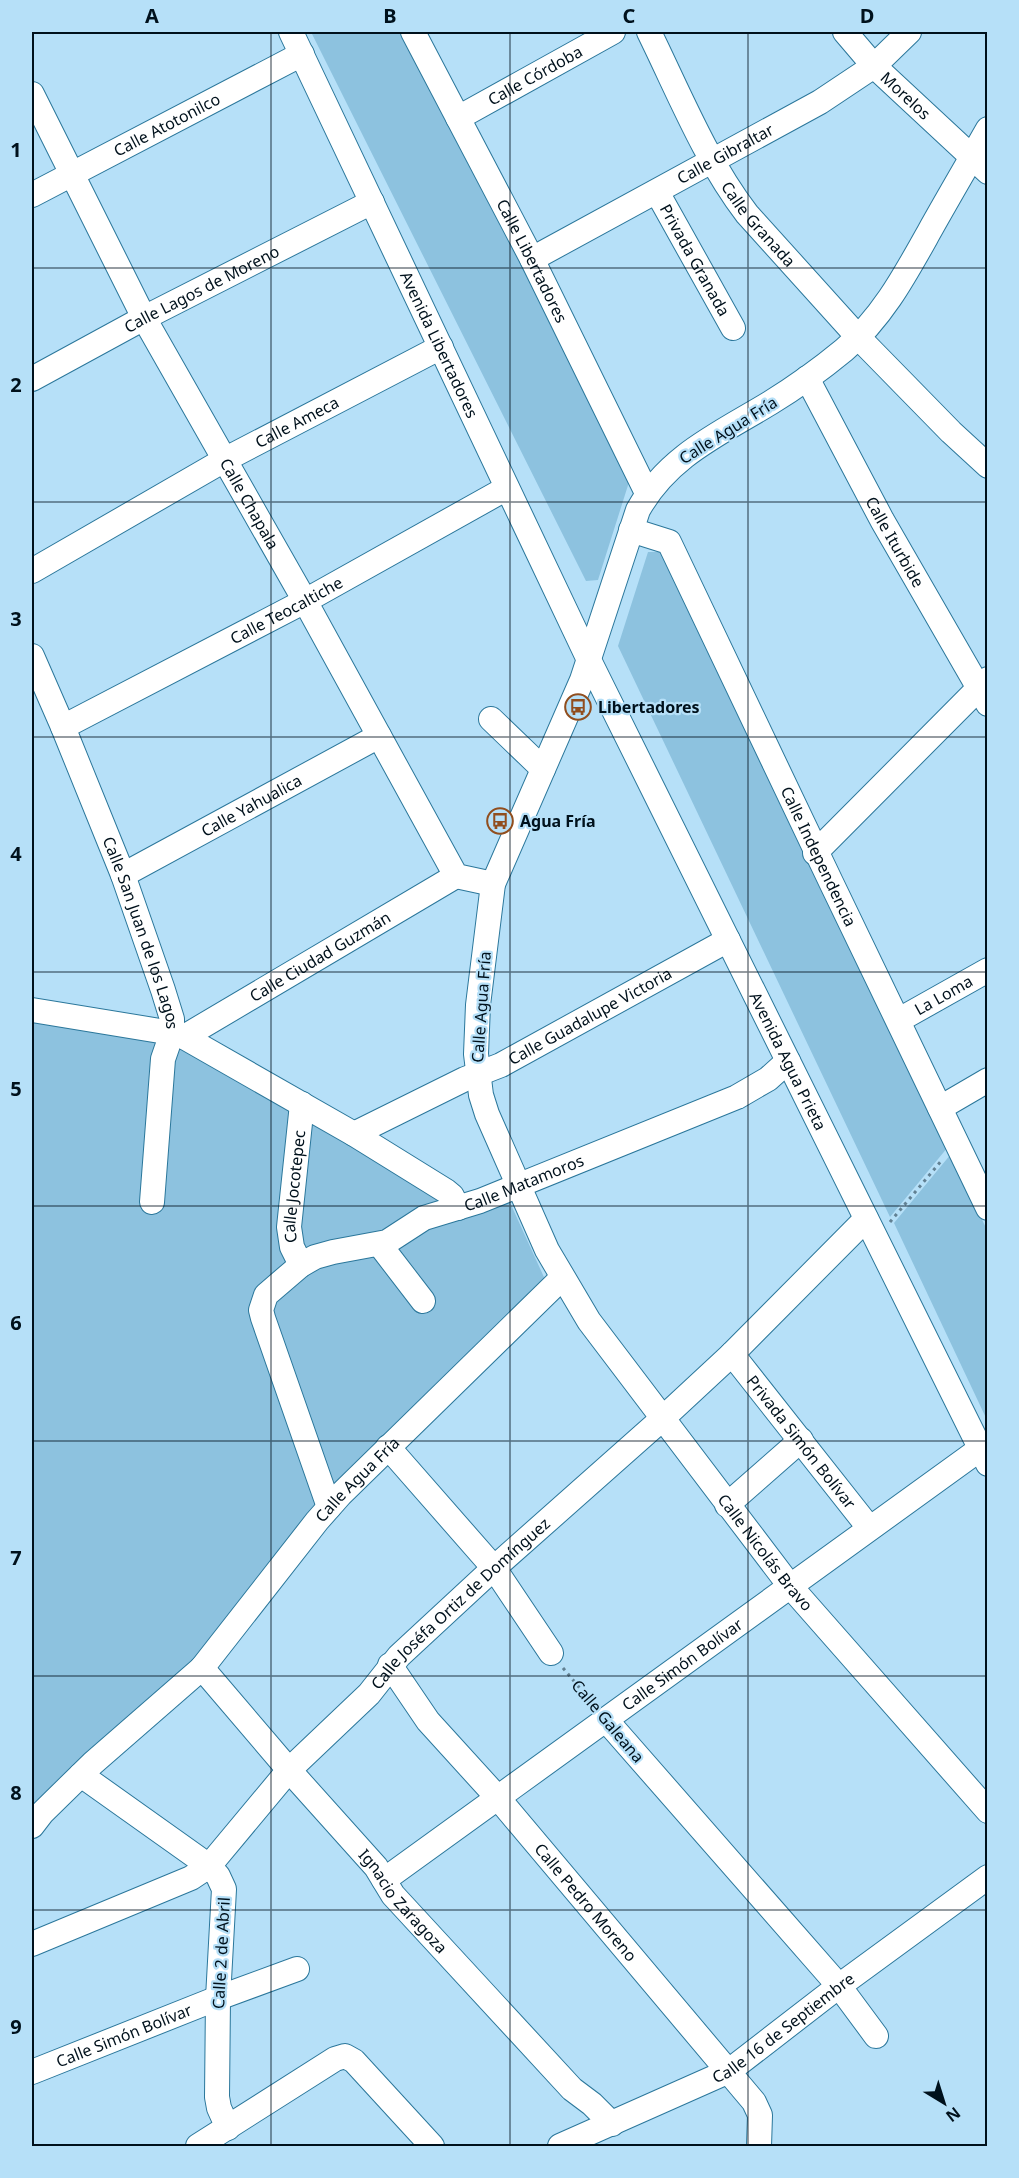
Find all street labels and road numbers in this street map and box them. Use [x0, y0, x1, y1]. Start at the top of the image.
street label: Calle Córdoba [484, 40, 586, 110]
street label: Morelos [876, 67, 936, 124]
street label: Calle Atotonilco [110, 88, 224, 162]
street label: Calle Gibraltar [673, 118, 778, 189]
street label: Calle Granada [716, 177, 800, 271]
street label: Calle Libertadores [491, 195, 573, 326]
street label: Privada Granada [655, 200, 735, 320]
street label: Calle Lagos de Moreno [120, 240, 283, 338]
street label: Avenida Libertadores [395, 268, 484, 421]
street label: Calle Ameca [251, 391, 343, 453]
street label: Calle Agua Fría [675, 391, 781, 469]
street label: Calle Chapala [215, 454, 284, 553]
street label: Calle Iturbide [861, 493, 929, 591]
street label: Calle Teocaltiche [226, 571, 346, 649]
street label: Calle Yahualica [197, 769, 306, 842]
street label: Calle Independencia [776, 783, 862, 930]
street label: Calle San Juan de los Lagos [98, 833, 183, 1029]
street label: Calle Ciudad Guzmán [245, 906, 395, 1007]
street label: Calle Agua Fría [466, 951, 496, 1063]
street label: Calle Guadalupe Victoria [504, 962, 676, 1070]
street label: La Loma [910, 970, 977, 1020]
street label: Avenida Agua Prieta [745, 988, 832, 1134]
street label: Calle Jocotepec [278, 1129, 310, 1245]
street label: Calle Matamoros [461, 1149, 587, 1216]
street label: Privada Simón Bolívar [742, 1371, 861, 1514]
street label: Calle Agua Fría [310, 1432, 404, 1527]
street label: Calle Nicolás Bravo [713, 1489, 818, 1615]
street label: Calle Joséfa Ortiz de Domínguez [366, 1513, 555, 1694]
street label: Calle Simón Bolívar [617, 1613, 747, 1716]
street label: Calle Galeana [567, 1675, 649, 1767]
street label: Calle Pedro Moreno [530, 1838, 642, 1966]
street label: Ignacio Zaragoza [354, 1844, 452, 1958]
street label: Calle 2 de Abril [207, 1897, 235, 2009]
street label: Calle 16 de Septiembre [709, 1967, 859, 2088]
street label: Calle Simón Bolívar [53, 1998, 195, 2072]

